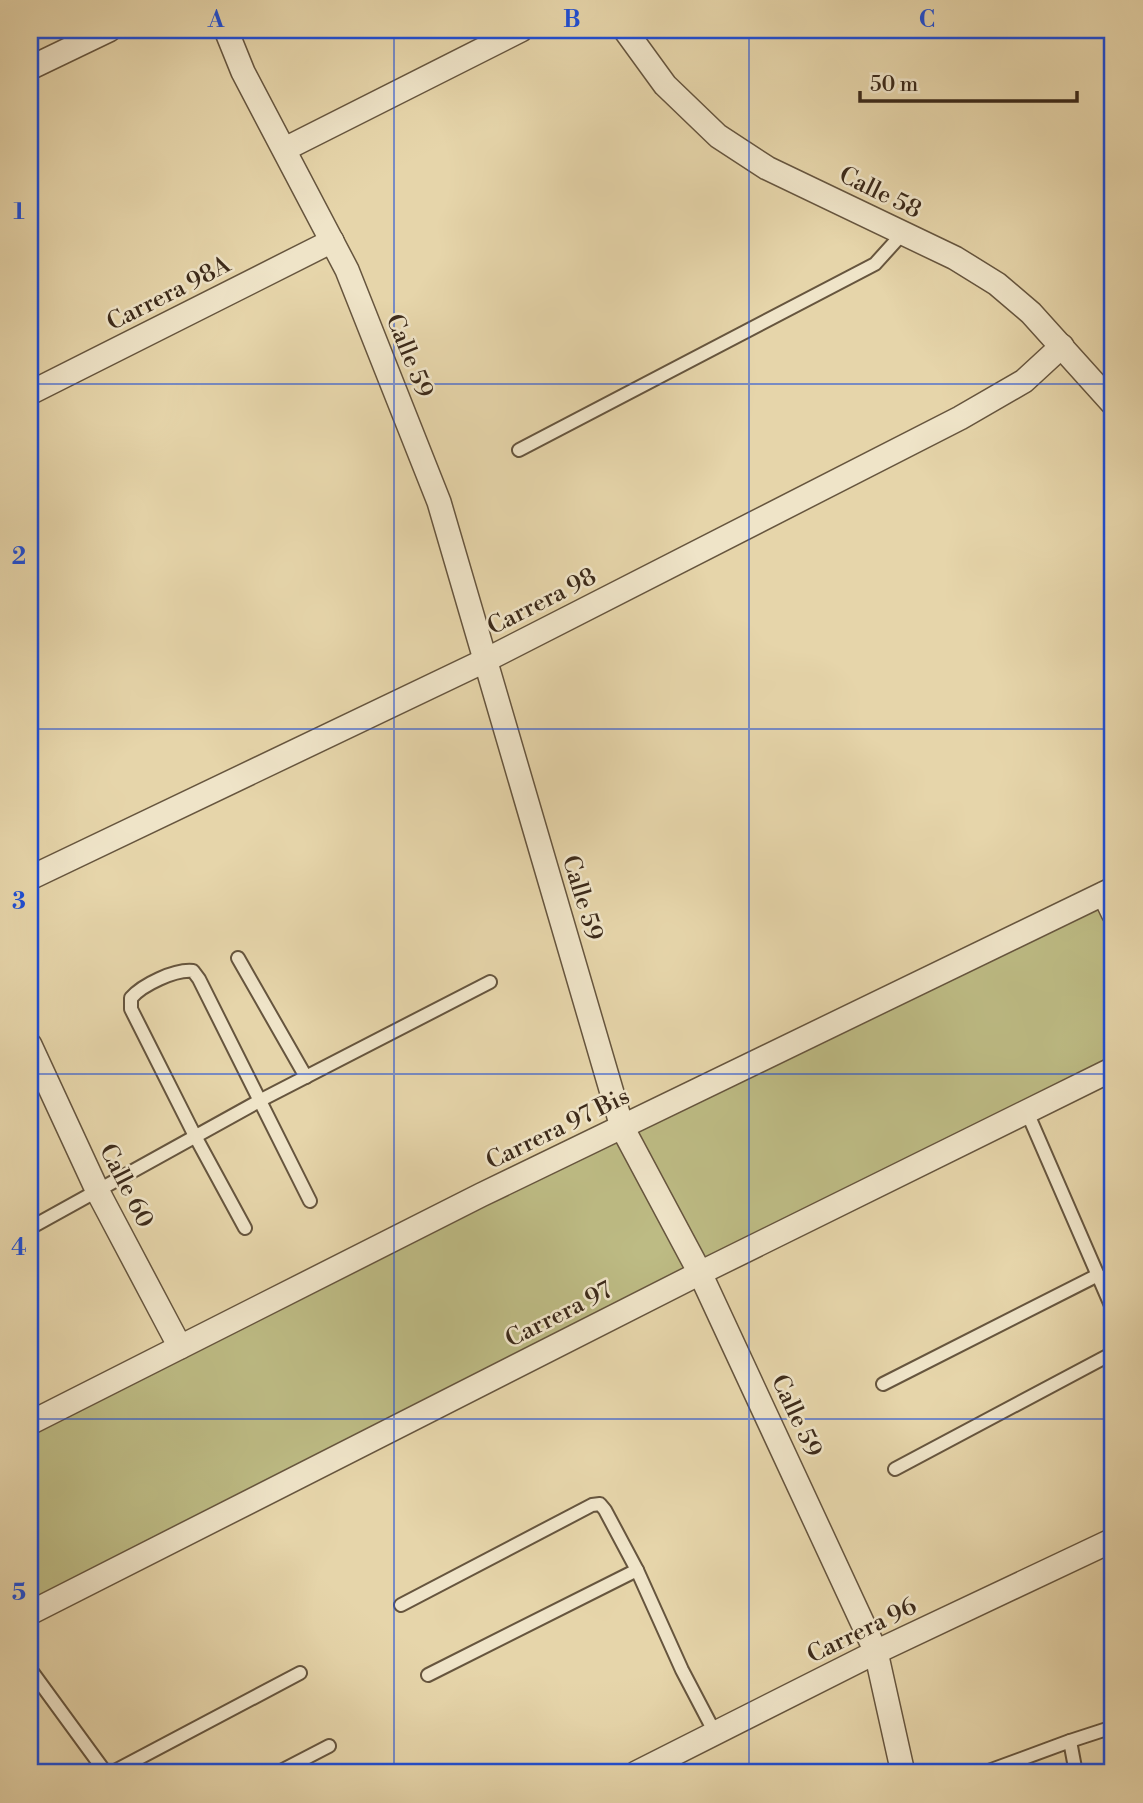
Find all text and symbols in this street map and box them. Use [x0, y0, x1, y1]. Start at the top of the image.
text: A [207, 6, 225, 34]
text: B [563, 6, 581, 34]
text: C [919, 6, 935, 34]
scale bar [860, 60, 1076, 104]
text: 50 m [870, 72, 918, 98]
street label: Calle 58 [834, 160, 926, 226]
text: 1 [13, 198, 25, 226]
street label: Carrera 98A [102, 250, 236, 338]
street label: Calle 59 [379, 310, 439, 402]
text: 2 [12, 543, 26, 571]
street label: Carrera 98 [482, 562, 602, 642]
street label: Calle 59 [555, 852, 609, 944]
text: 3 [12, 888, 26, 916]
street label: Carrera 97 Bis [481, 1081, 635, 1177]
street label: Calle 60 [92, 1139, 160, 1233]
text: 4 [11, 1234, 27, 1262]
street label: Carrera 97 [501, 1275, 617, 1355]
street label: Calle 59 [764, 1370, 828, 1462]
text: 5 [12, 1579, 26, 1607]
street label: Carrera 96 [802, 1592, 922, 1670]

